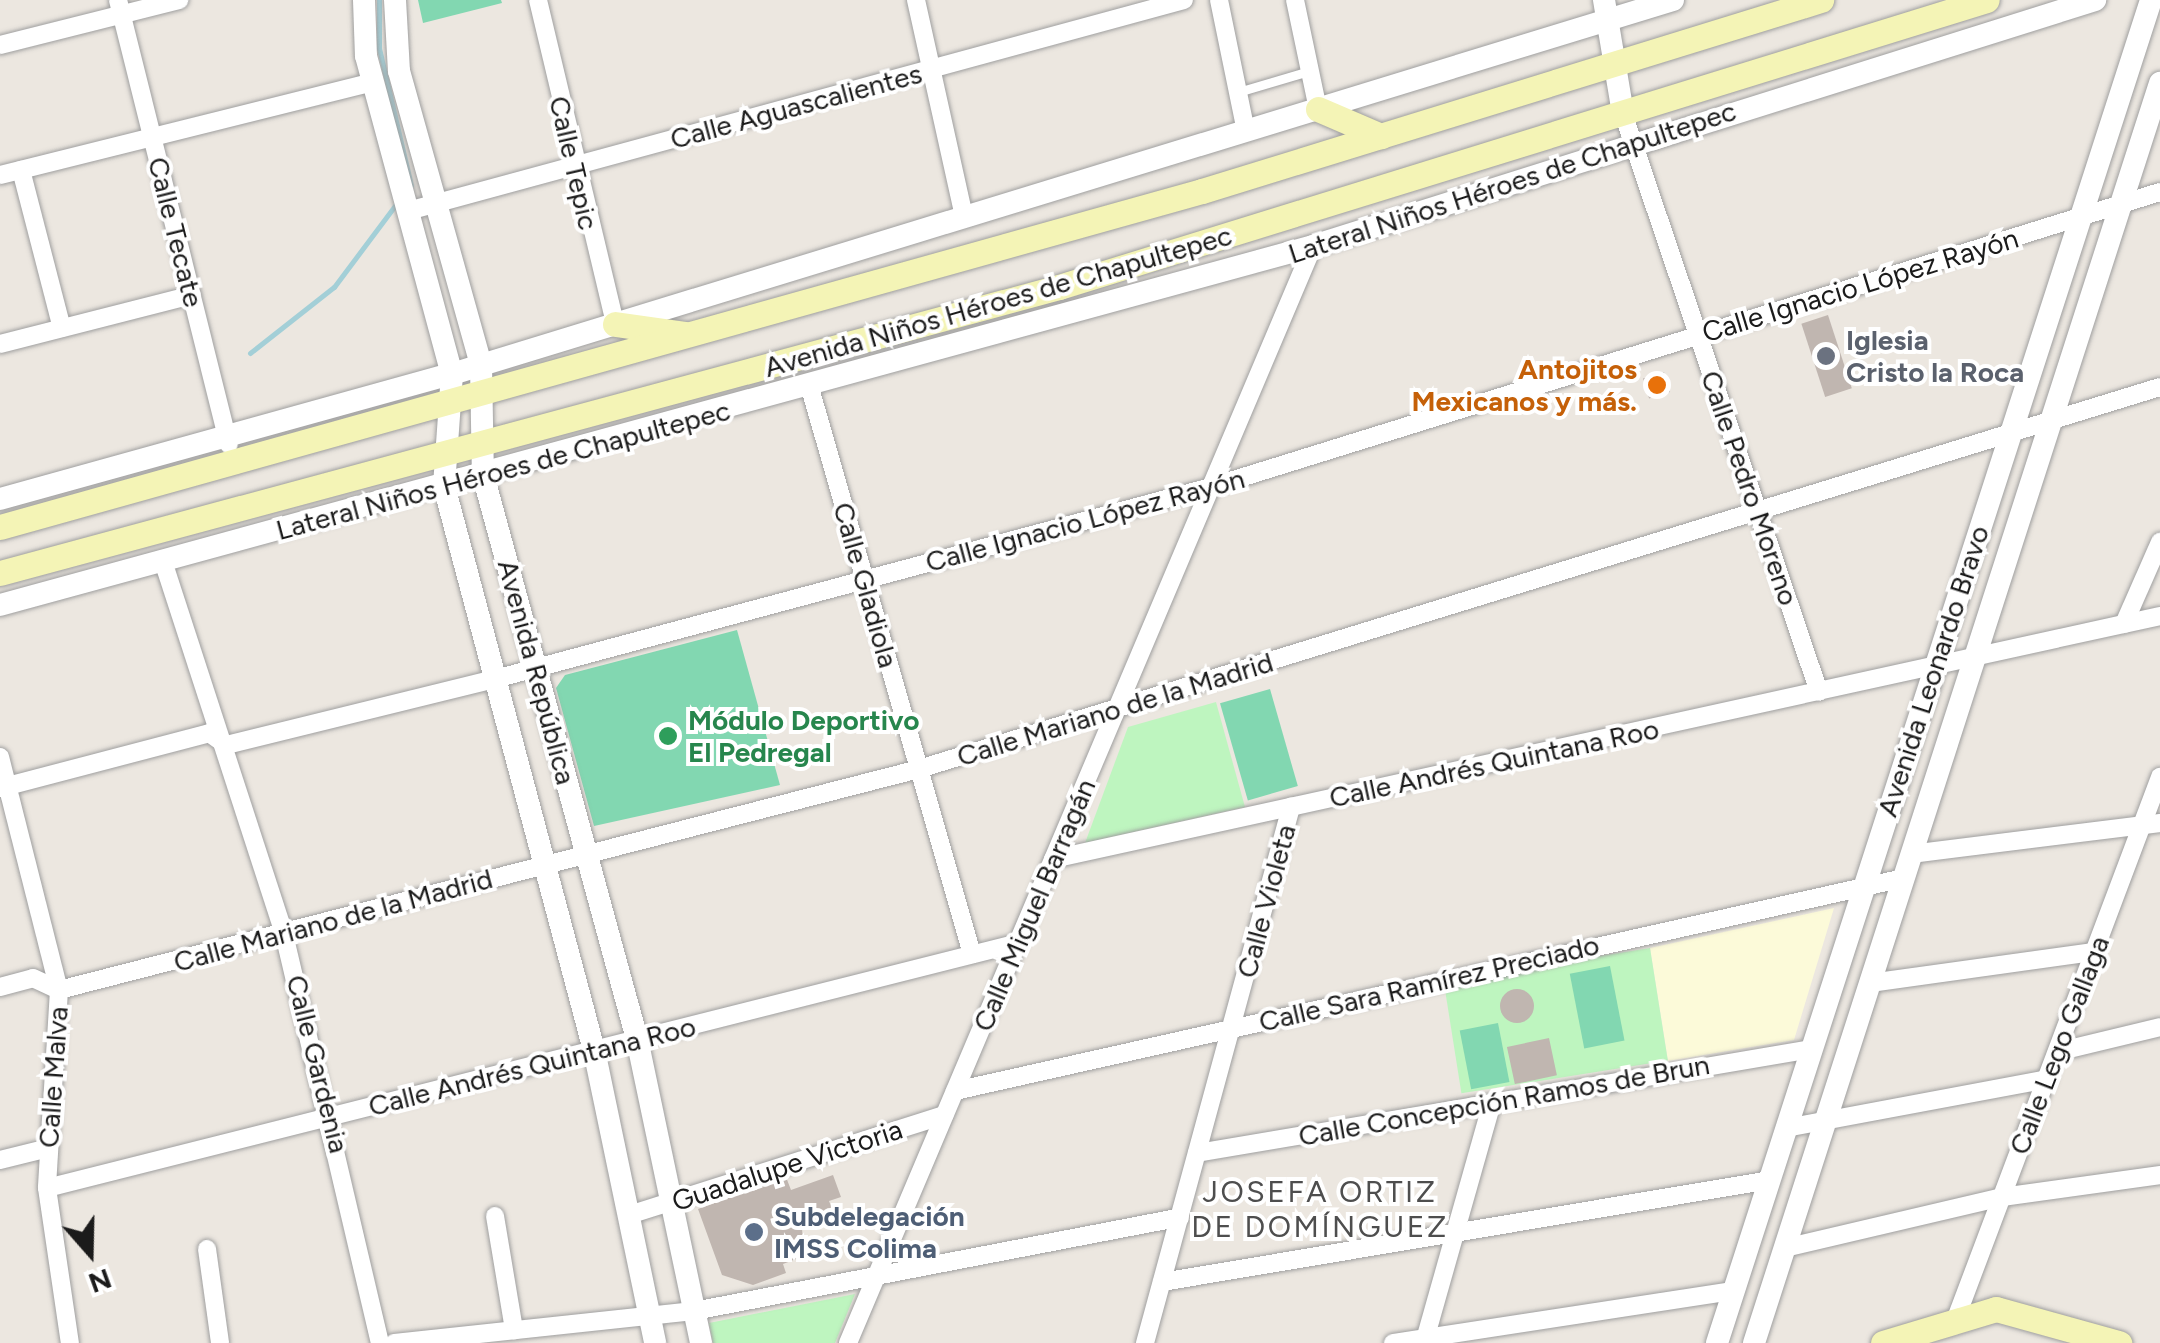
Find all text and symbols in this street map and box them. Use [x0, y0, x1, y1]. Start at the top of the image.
street label: Calle Aguascalientes [667, 56, 925, 156]
street label: Calle Tepic [542, 93, 606, 233]
street label: Lateral Niños Héroes de Chapultepec [1284, 94, 1740, 270]
street label: Calle Tecate [141, 154, 211, 310]
street label: Avenida Niños Héroes de Chapultepec [760, 218, 1236, 384]
street label: Calle Ignacio López Rayón [1698, 221, 2022, 349]
place label: Iglesia Cristo la Roca [1846, 323, 2024, 389]
marker: Iglesia Cristo la Roca [1815, 345, 1837, 367]
place label: Antojitos Mexicanos y más. [1412, 352, 1637, 418]
street label: Calle Pedro Moreno [1694, 366, 1806, 610]
marker: Antojitos Mexicanos y más. [1646, 374, 1668, 396]
street label: Lateral Niños Héroes de Chapultepec [272, 393, 734, 547]
street label: Calle Ignacio López Rayón [922, 461, 1248, 579]
street label: Calle Gladiola [826, 499, 906, 671]
street label: Avenida Leonardo Bravo [1870, 521, 1996, 821]
street label: Avenida República [491, 556, 583, 788]
street label: Calle Mariano de la Madrid [953, 645, 1277, 773]
place label: Módulo Deportivo El Pedregal [688, 703, 919, 769]
street label: Calle Andrés Quintana Roo [1326, 712, 1662, 814]
marker: Módulo Deportivo El Pedregal [657, 725, 679, 747]
street label: Calle Miguel Barragán [966, 774, 1102, 1036]
street label: Calle Violeta [1229, 821, 1303, 981]
street label: Calle Mariano de la Madrid [170, 861, 496, 979]
street label: Calle Sara Ramírez Preciado [1256, 927, 1602, 1039]
street label: Calle Lego Gallaga [2002, 931, 2116, 1159]
street label: Calle Gardenia [280, 972, 356, 1156]
street label: Calle Malva [31, 1005, 75, 1149]
street label: Calle Andrés Quintana Roo [365, 1009, 699, 1123]
street label: Calle Concepción Ramos de Brun [1296, 1047, 1712, 1153]
street label: Guadalupe Victoria [667, 1112, 907, 1218]
district label: JOSEFA ORTIZ DE DOMÍNGUEZ [1191, 1174, 1449, 1244]
place label: Subdelegación IMSS Colima [774, 1199, 965, 1265]
north arrow [40, 1203, 140, 1303]
marker: Subdelegación IMSS Colima [743, 1221, 765, 1243]
text: N [84, 1262, 116, 1301]

